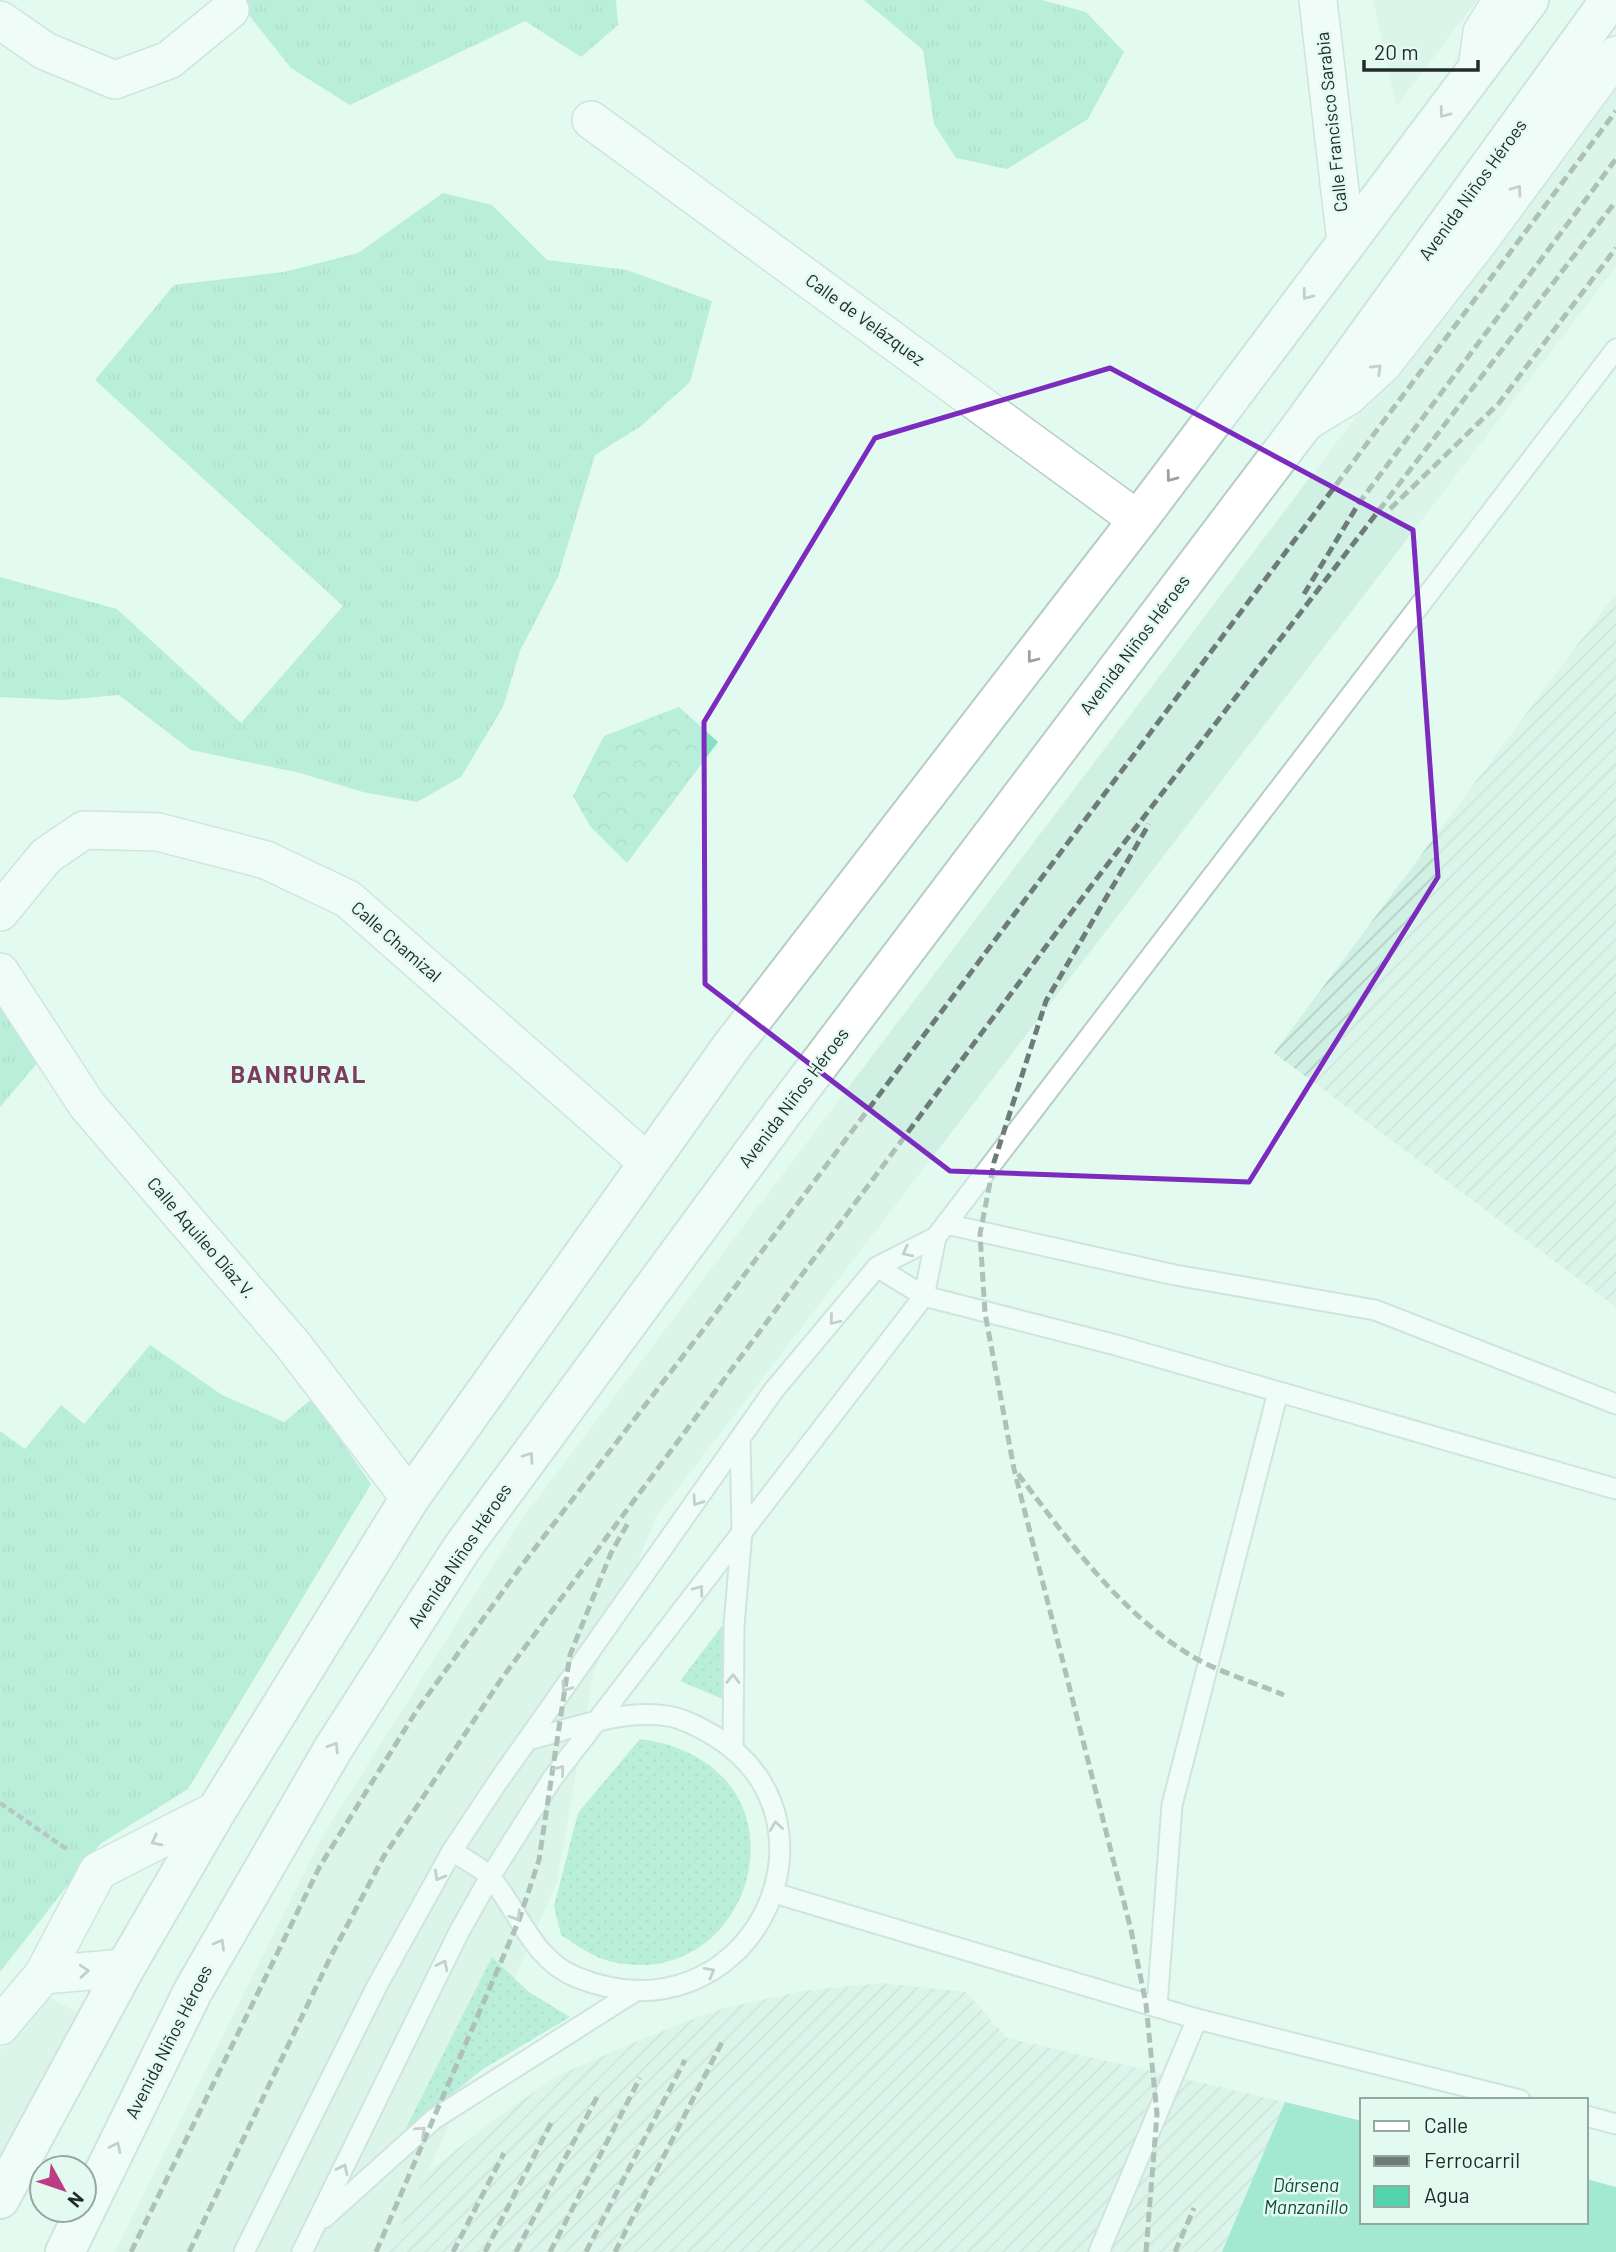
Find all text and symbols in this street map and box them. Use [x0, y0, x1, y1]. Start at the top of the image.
scale bar [1364, 28, 1478, 72]
street label: Calle Francisco Sarabia [1311, 31, 1351, 213]
text: 20 m [1374, 39, 1419, 64]
one-way arrow [1439, 105, 1452, 118]
street label: Avenida Niños Héroes [1413, 114, 1531, 264]
one-way arrow [1508, 185, 1521, 198]
street label: Calle de Velázquez [802, 268, 930, 370]
one-way arrow [1302, 287, 1315, 300]
one-way arrow [1368, 364, 1381, 377]
one-way arrow [1166, 470, 1179, 482]
street label: Avenida Niños Héroes [1074, 570, 1194, 719]
one-way arrow [1028, 650, 1041, 663]
street label: Calle Chamizal [347, 896, 446, 986]
street label: Avenida Niños Héroes [733, 1023, 853, 1172]
district label: BANRURAL [231, 1059, 367, 1088]
street label: Calle Aquileo Díaz V. [143, 1172, 260, 1303]
one-way arrow [902, 1244, 914, 1258]
one-way arrow [829, 1312, 842, 1324]
one-way arrow [521, 1452, 533, 1465]
street label: Avenida Niños Héroes [403, 1479, 516, 1632]
one-way arrow [693, 1493, 705, 1506]
one-way arrow [690, 1585, 703, 1597]
one-way arrow [726, 1673, 741, 1684]
one-way arrow [562, 1679, 574, 1692]
one-way arrow [325, 1742, 338, 1755]
one-way arrow [551, 1765, 564, 1777]
one-way arrow [769, 1820, 784, 1832]
one-way arrow [151, 1832, 163, 1846]
one-way arrow [433, 1868, 447, 1881]
one-way arrow [508, 1908, 520, 1921]
one-way arrow [212, 1939, 225, 1952]
one-way arrow [435, 1960, 449, 1972]
street label: Avenida Niños Héroes [120, 1961, 216, 2122]
one-way arrow [78, 1964, 89, 1979]
one-way arrow [703, 1967, 715, 1980]
legend [1360, 2098, 1588, 2224]
text: Calle [1424, 2112, 1468, 2137]
one-way arrow [413, 2127, 426, 2139]
one-way arrow [108, 2142, 122, 2154]
text: Ferrocarril [1424, 2147, 1520, 2172]
north arrow [28, 2154, 98, 2224]
one-way arrow [335, 2164, 349, 2176]
water label: Dársena Manzanillo [1264, 2173, 1348, 2218]
text: Agua [1424, 2182, 1470, 2207]
text: N [64, 2188, 89, 2212]

